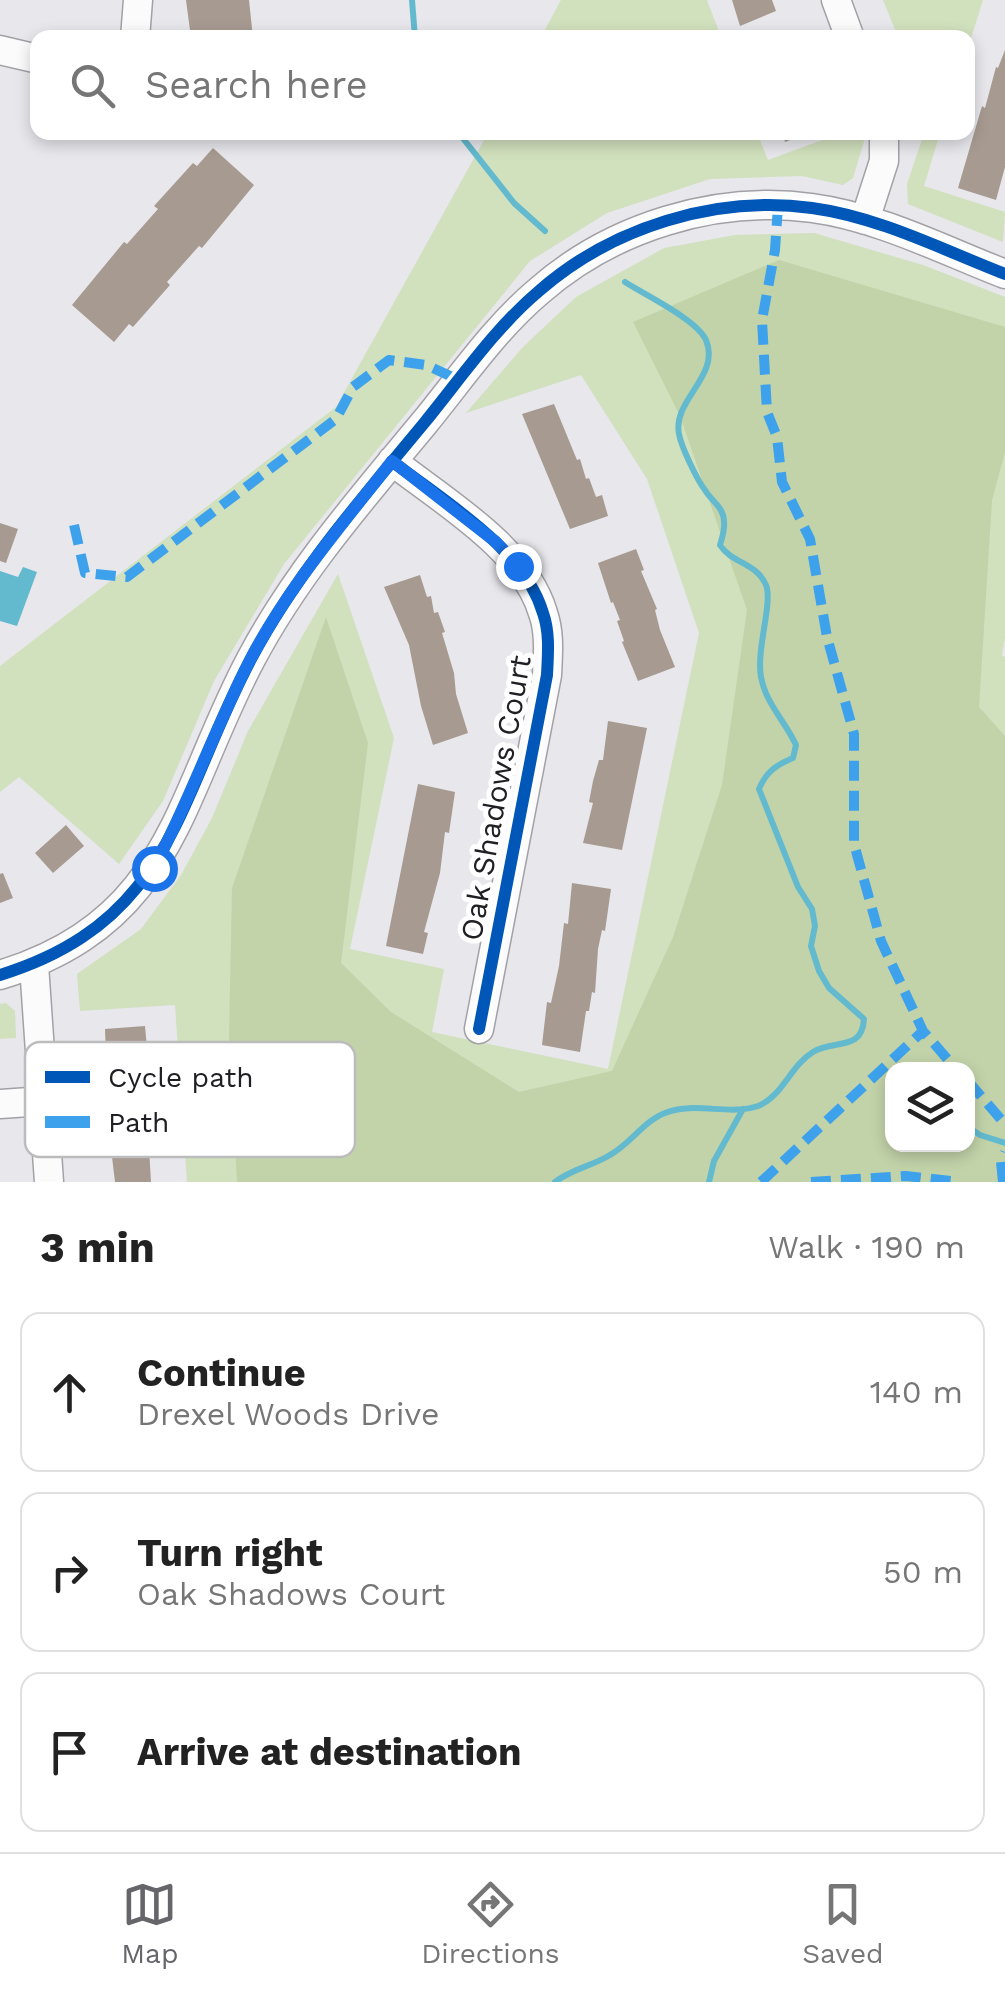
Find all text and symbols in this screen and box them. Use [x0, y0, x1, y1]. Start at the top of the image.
search box [30, 30, 975, 140]
icon: search [65, 58, 120, 113]
text: Search here [145, 63, 368, 107]
route end [496, 544, 542, 590]
street label: Oak Shadows Court [453, 652, 538, 943]
route start [132, 846, 178, 892]
legend [25, 1042, 355, 1157]
text: Cycle path [108, 1061, 254, 1094]
map controls [885, 1062, 975, 1152]
button: layers [885, 1062, 975, 1152]
text: Path [108, 1106, 169, 1139]
text: 3 min [40, 1223, 155, 1272]
text: Walk · 190 m [768, 1228, 965, 1266]
text: Continue [137, 1351, 306, 1395]
icon: ahead [42, 1365, 97, 1420]
text: 140 m [870, 1373, 963, 1411]
text: Drexel Woods Drive [137, 1395, 440, 1433]
text: Turn right [137, 1531, 323, 1575]
icon: right [42, 1545, 97, 1600]
text: 50 m [883, 1553, 963, 1591]
text: Oak Shadows Court [137, 1575, 445, 1613]
icon: arrive [42, 1725, 97, 1780]
text: Arrive at destination [137, 1730, 522, 1774]
tab: Map [121, 1877, 179, 1970]
tab: Directions [421, 1877, 560, 1970]
tab: Saved [802, 1877, 884, 1970]

